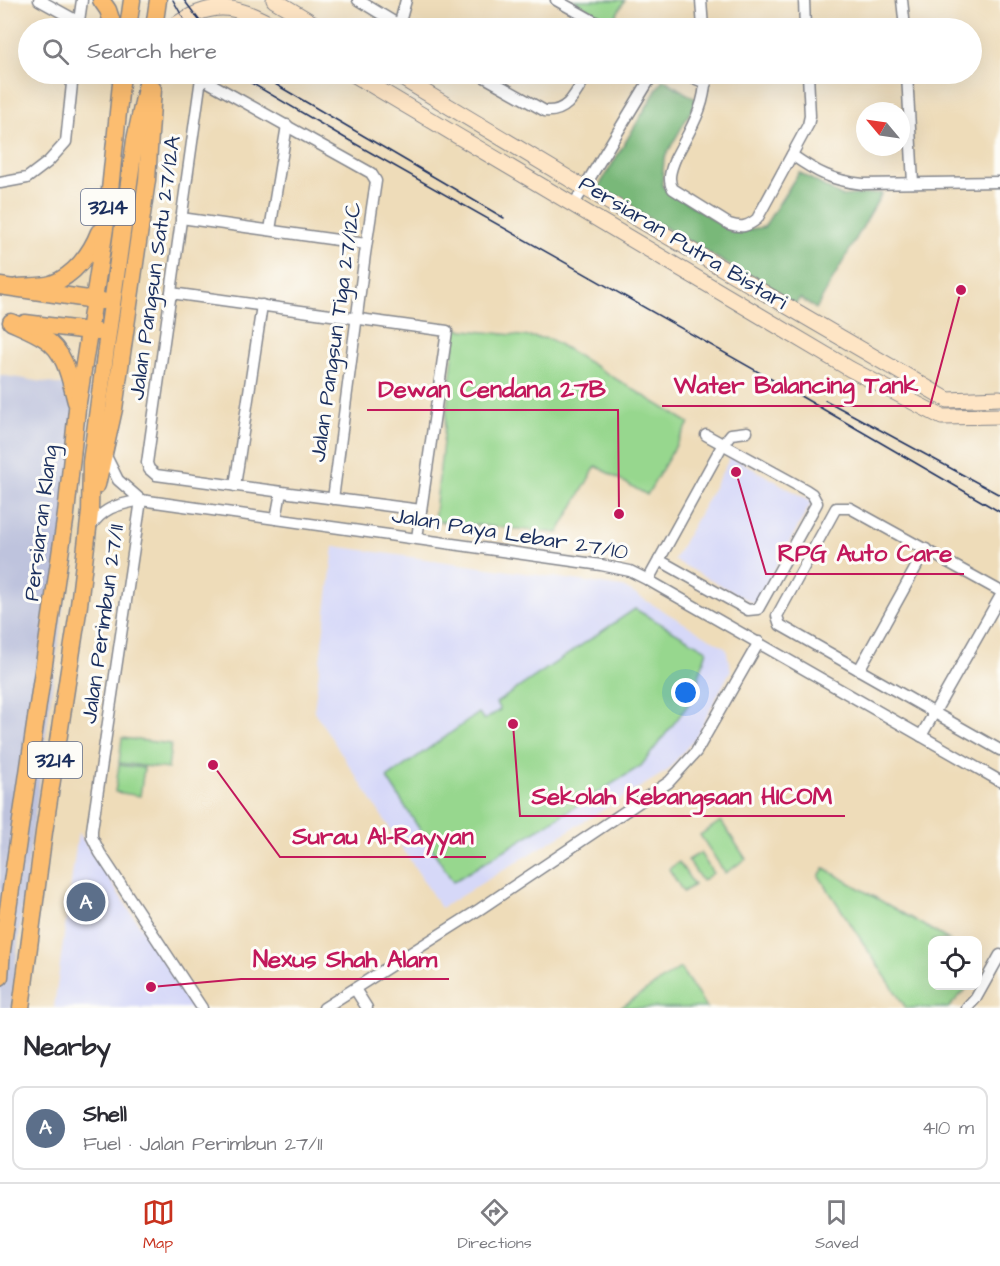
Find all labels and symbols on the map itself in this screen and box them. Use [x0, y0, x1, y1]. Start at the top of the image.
north arrow [856, 102, 910, 156]
street label: Jalan Pangsun Satu 27/12A [121, 134, 190, 402]
street label: Persiaran Putra Bistari [573, 168, 793, 318]
road number: 3214 [81, 189, 135, 225]
street label: Jalan Pangsun Tiga 27/12C [302, 200, 371, 464]
callout: Water Balancing Tank [662, 364, 930, 406]
callout: Dewan Cendana 27B [367, 368, 618, 410]
text: Water Balancing Tank [673, 369, 918, 404]
text: Dewan Cendana 27B [378, 373, 607, 407]
street label: Persiaran Klang [16, 443, 67, 603]
street label: Jalan Paya Lebar 27/10 [389, 500, 631, 569]
street label: Jalan Perimbun 27/11 [74, 522, 132, 726]
callout: RPG Auto Care [766, 532, 964, 574]
text: RPG Auto Care [778, 537, 952, 571]
your location [671, 678, 700, 707]
road number: 3214 [28, 742, 82, 778]
callout: Sekolah Kebangsaan HICOM [520, 774, 845, 816]
text: Sekolah Kebangsaan HICOM [531, 780, 833, 815]
callout: Surau Al-Rayyan [280, 815, 486, 857]
text: Surau Al-Rayyan [291, 820, 474, 856]
pin: A [66, 880, 106, 924]
callout: Nexus Shah Alam [241, 937, 449, 979]
text: Nexus Shah Alam [253, 943, 437, 977]

